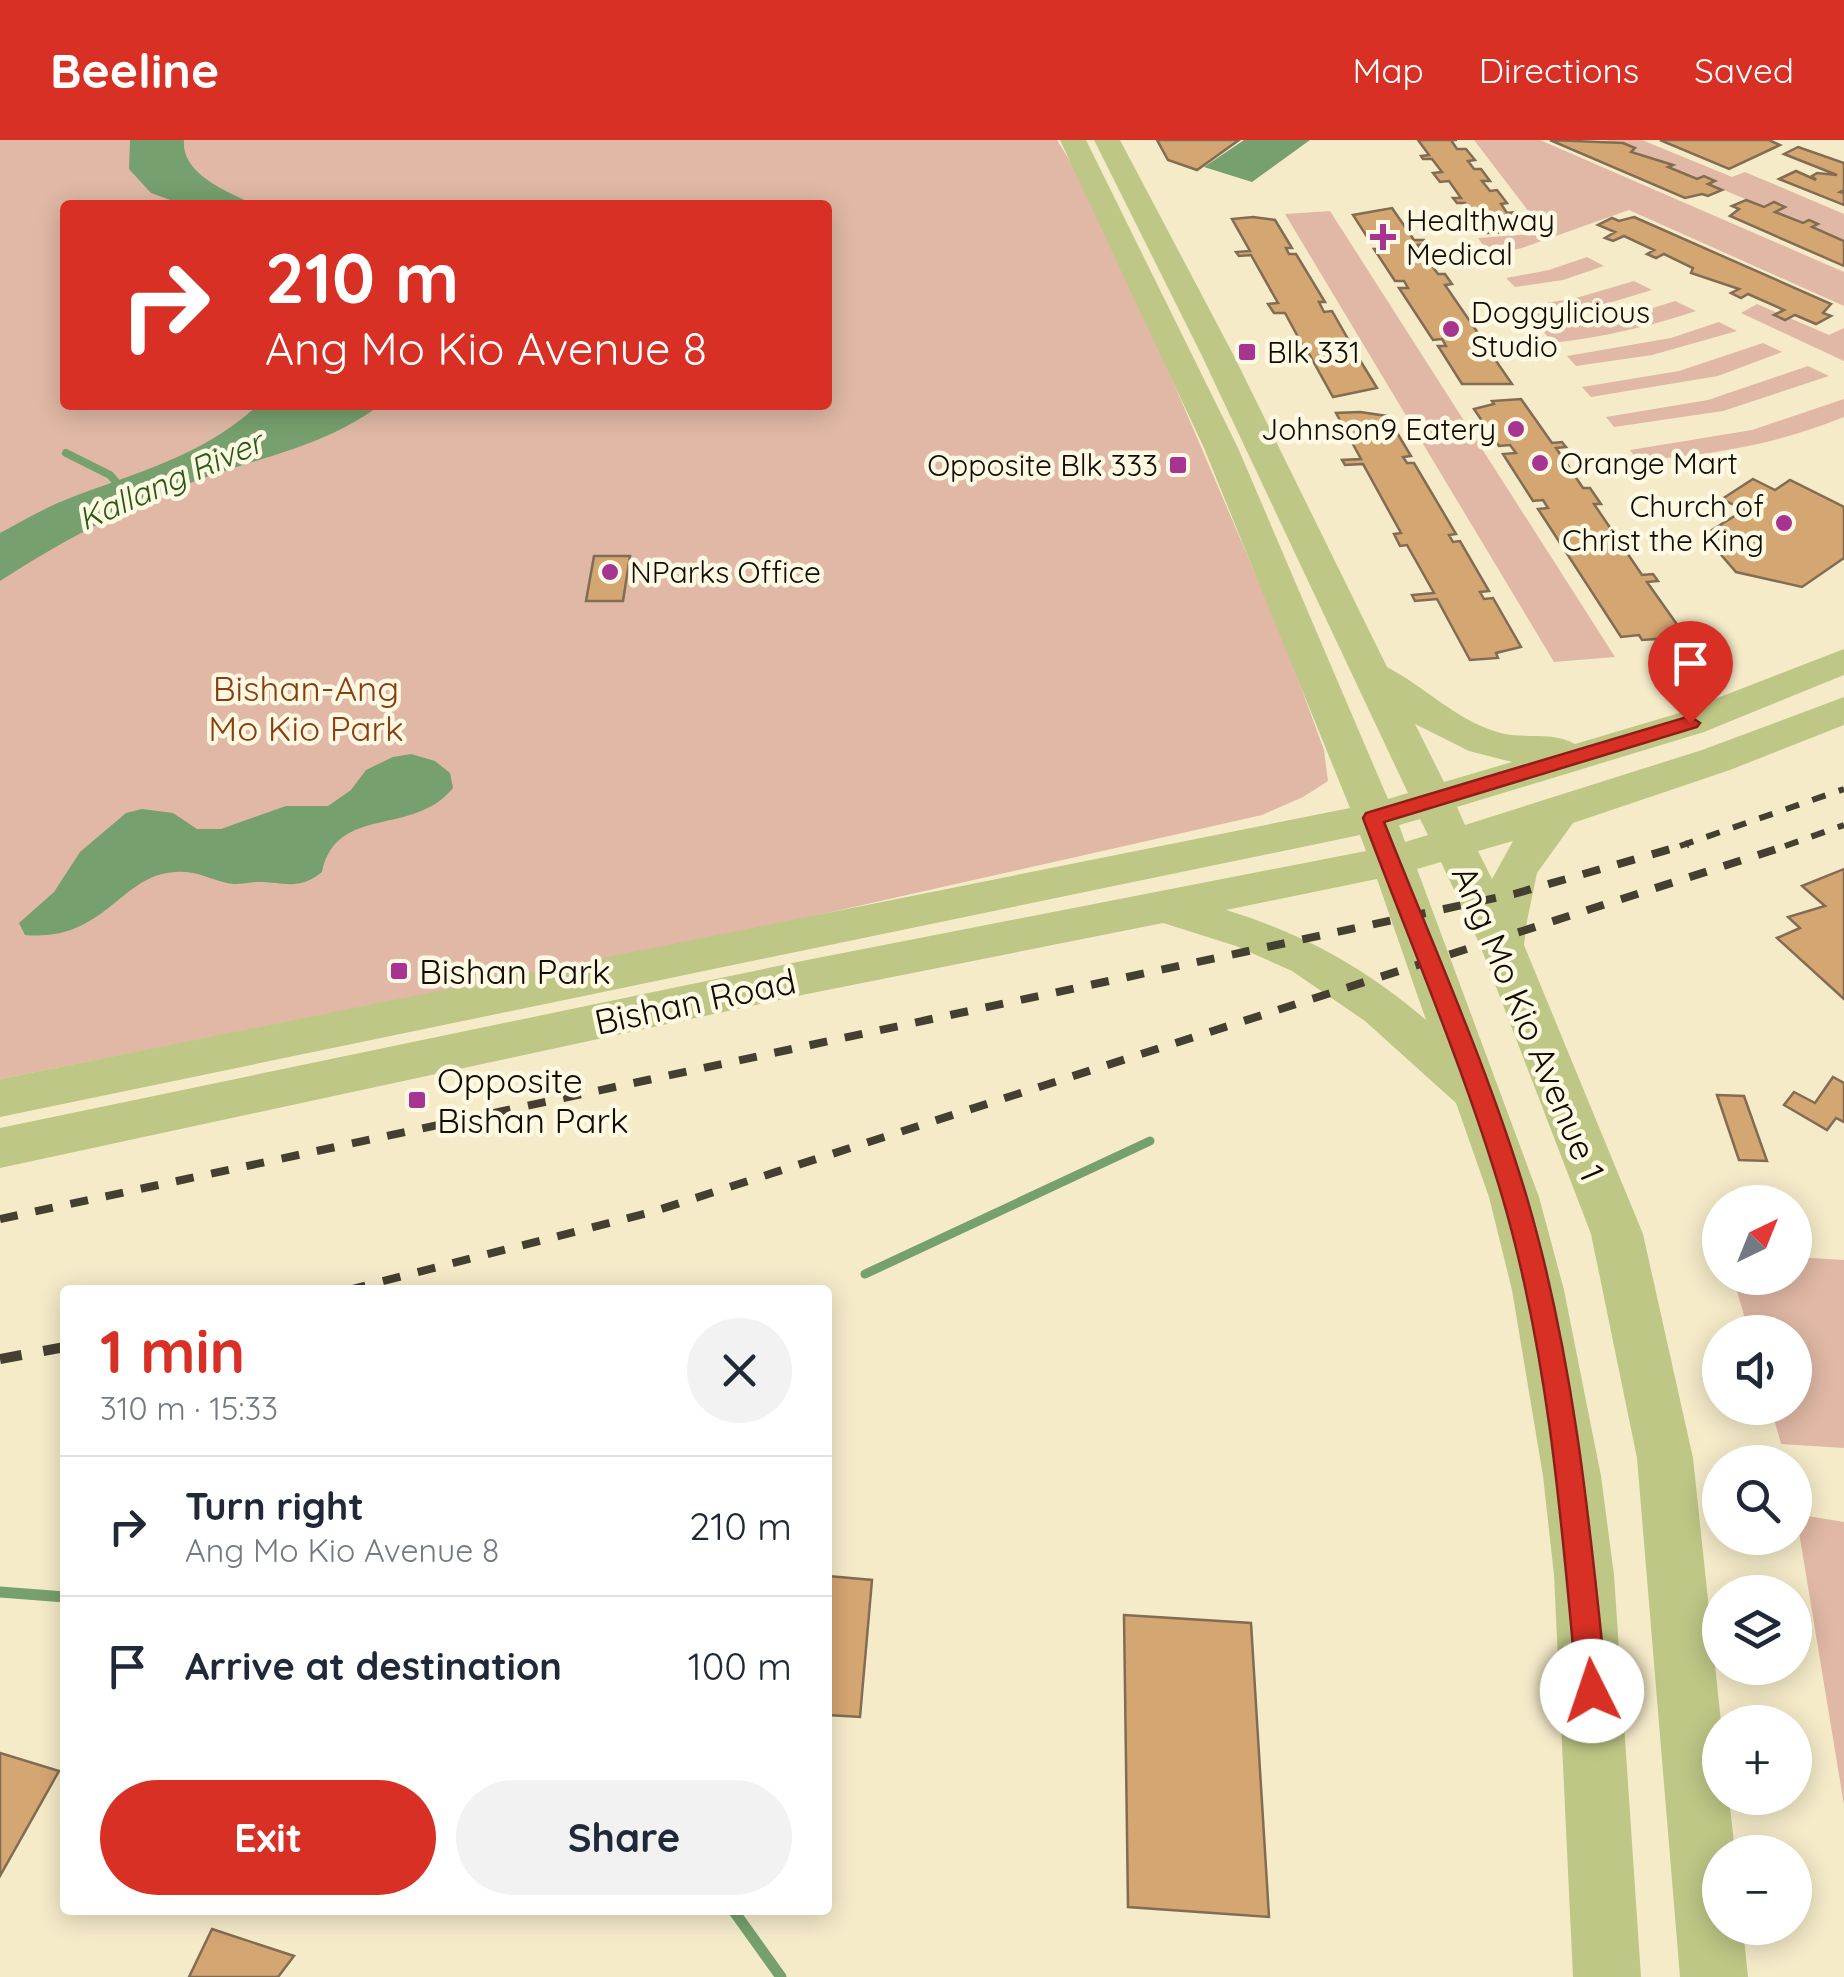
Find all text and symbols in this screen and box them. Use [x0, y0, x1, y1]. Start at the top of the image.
text: Beeline [50, 40, 219, 100]
text: Map [1352, 48, 1424, 92]
text: Directions [1479, 48, 1639, 92]
text: Saved [1694, 48, 1794, 92]
place label: Healthway Medical [1406, 201, 1555, 273]
marker: Healthway Medical [1370, 224, 1396, 250]
text: 210 m [265, 233, 459, 321]
icon: right [100, 240, 230, 370]
place label: Doggylicious Studio [1471, 293, 1650, 365]
marker: Doggylicious Studio [1440, 318, 1462, 340]
text: Ang Mo Kio Avenue 8 [265, 320, 707, 376]
place label: Blk 331 [1267, 333, 1360, 371]
marker: Blk 331 [1236, 341, 1258, 363]
place label: Johnson9 Eatery [1261, 410, 1496, 448]
marker: Johnson9 Eatery [1505, 418, 1527, 440]
water label: Kallang River [72, 420, 272, 538]
place label: Orange Mart [1560, 444, 1738, 482]
place label: Opposite Blk 333 [927, 446, 1158, 484]
marker: Orange Mart [1529, 452, 1551, 474]
marker: Opposite Blk 333 [1167, 454, 1189, 476]
place label: Church of Christ the King [1562, 487, 1764, 559]
marker: Church of Christ the King [1773, 512, 1795, 534]
place label: NParks Office [630, 553, 821, 591]
marker: NParks Office [599, 561, 621, 583]
pin [1648, 621, 1733, 724]
icon: arrive [1663, 636, 1718, 691]
park label: Bishan-Ang Mo Kio Park [208, 666, 404, 750]
street label: Ang Mo Kio Avenue 1 [1443, 859, 1615, 1187]
place label: Bishan Park [419, 949, 611, 993]
street label: Bishan Road [590, 958, 800, 1044]
marker: Bishan Park [388, 960, 410, 982]
place label: Opposite Bishan Park [437, 1058, 629, 1142]
marker: Opposite Bishan Park [406, 1089, 428, 1111]
north arrow [1702, 1185, 1812, 1295]
map controls [1702, 1185, 1812, 1945]
text: 1 min [100, 1313, 245, 1388]
button: sound [1702, 1315, 1812, 1425]
button: close [687, 1318, 792, 1423]
text: 310 m · 15:33 [100, 1388, 278, 1428]
button: search [1702, 1445, 1812, 1555]
text: Turn right [185, 1482, 364, 1530]
icon: right [100, 1499, 155, 1554]
text: 210 m [689, 1502, 792, 1550]
text: Ang Mo Kio Avenue 8 [185, 1530, 499, 1570]
button: layers [1702, 1575, 1812, 1685]
icon: arrive [100, 1639, 155, 1694]
position arrow [1540, 1639, 1644, 1743]
text: Arrive at destination [185, 1642, 562, 1690]
text: 100 m [688, 1642, 792, 1690]
button: + [1702, 1705, 1812, 1815]
button: Exit [100, 1780, 436, 1895]
button: Share [456, 1780, 792, 1895]
button: − [1702, 1835, 1812, 1945]

